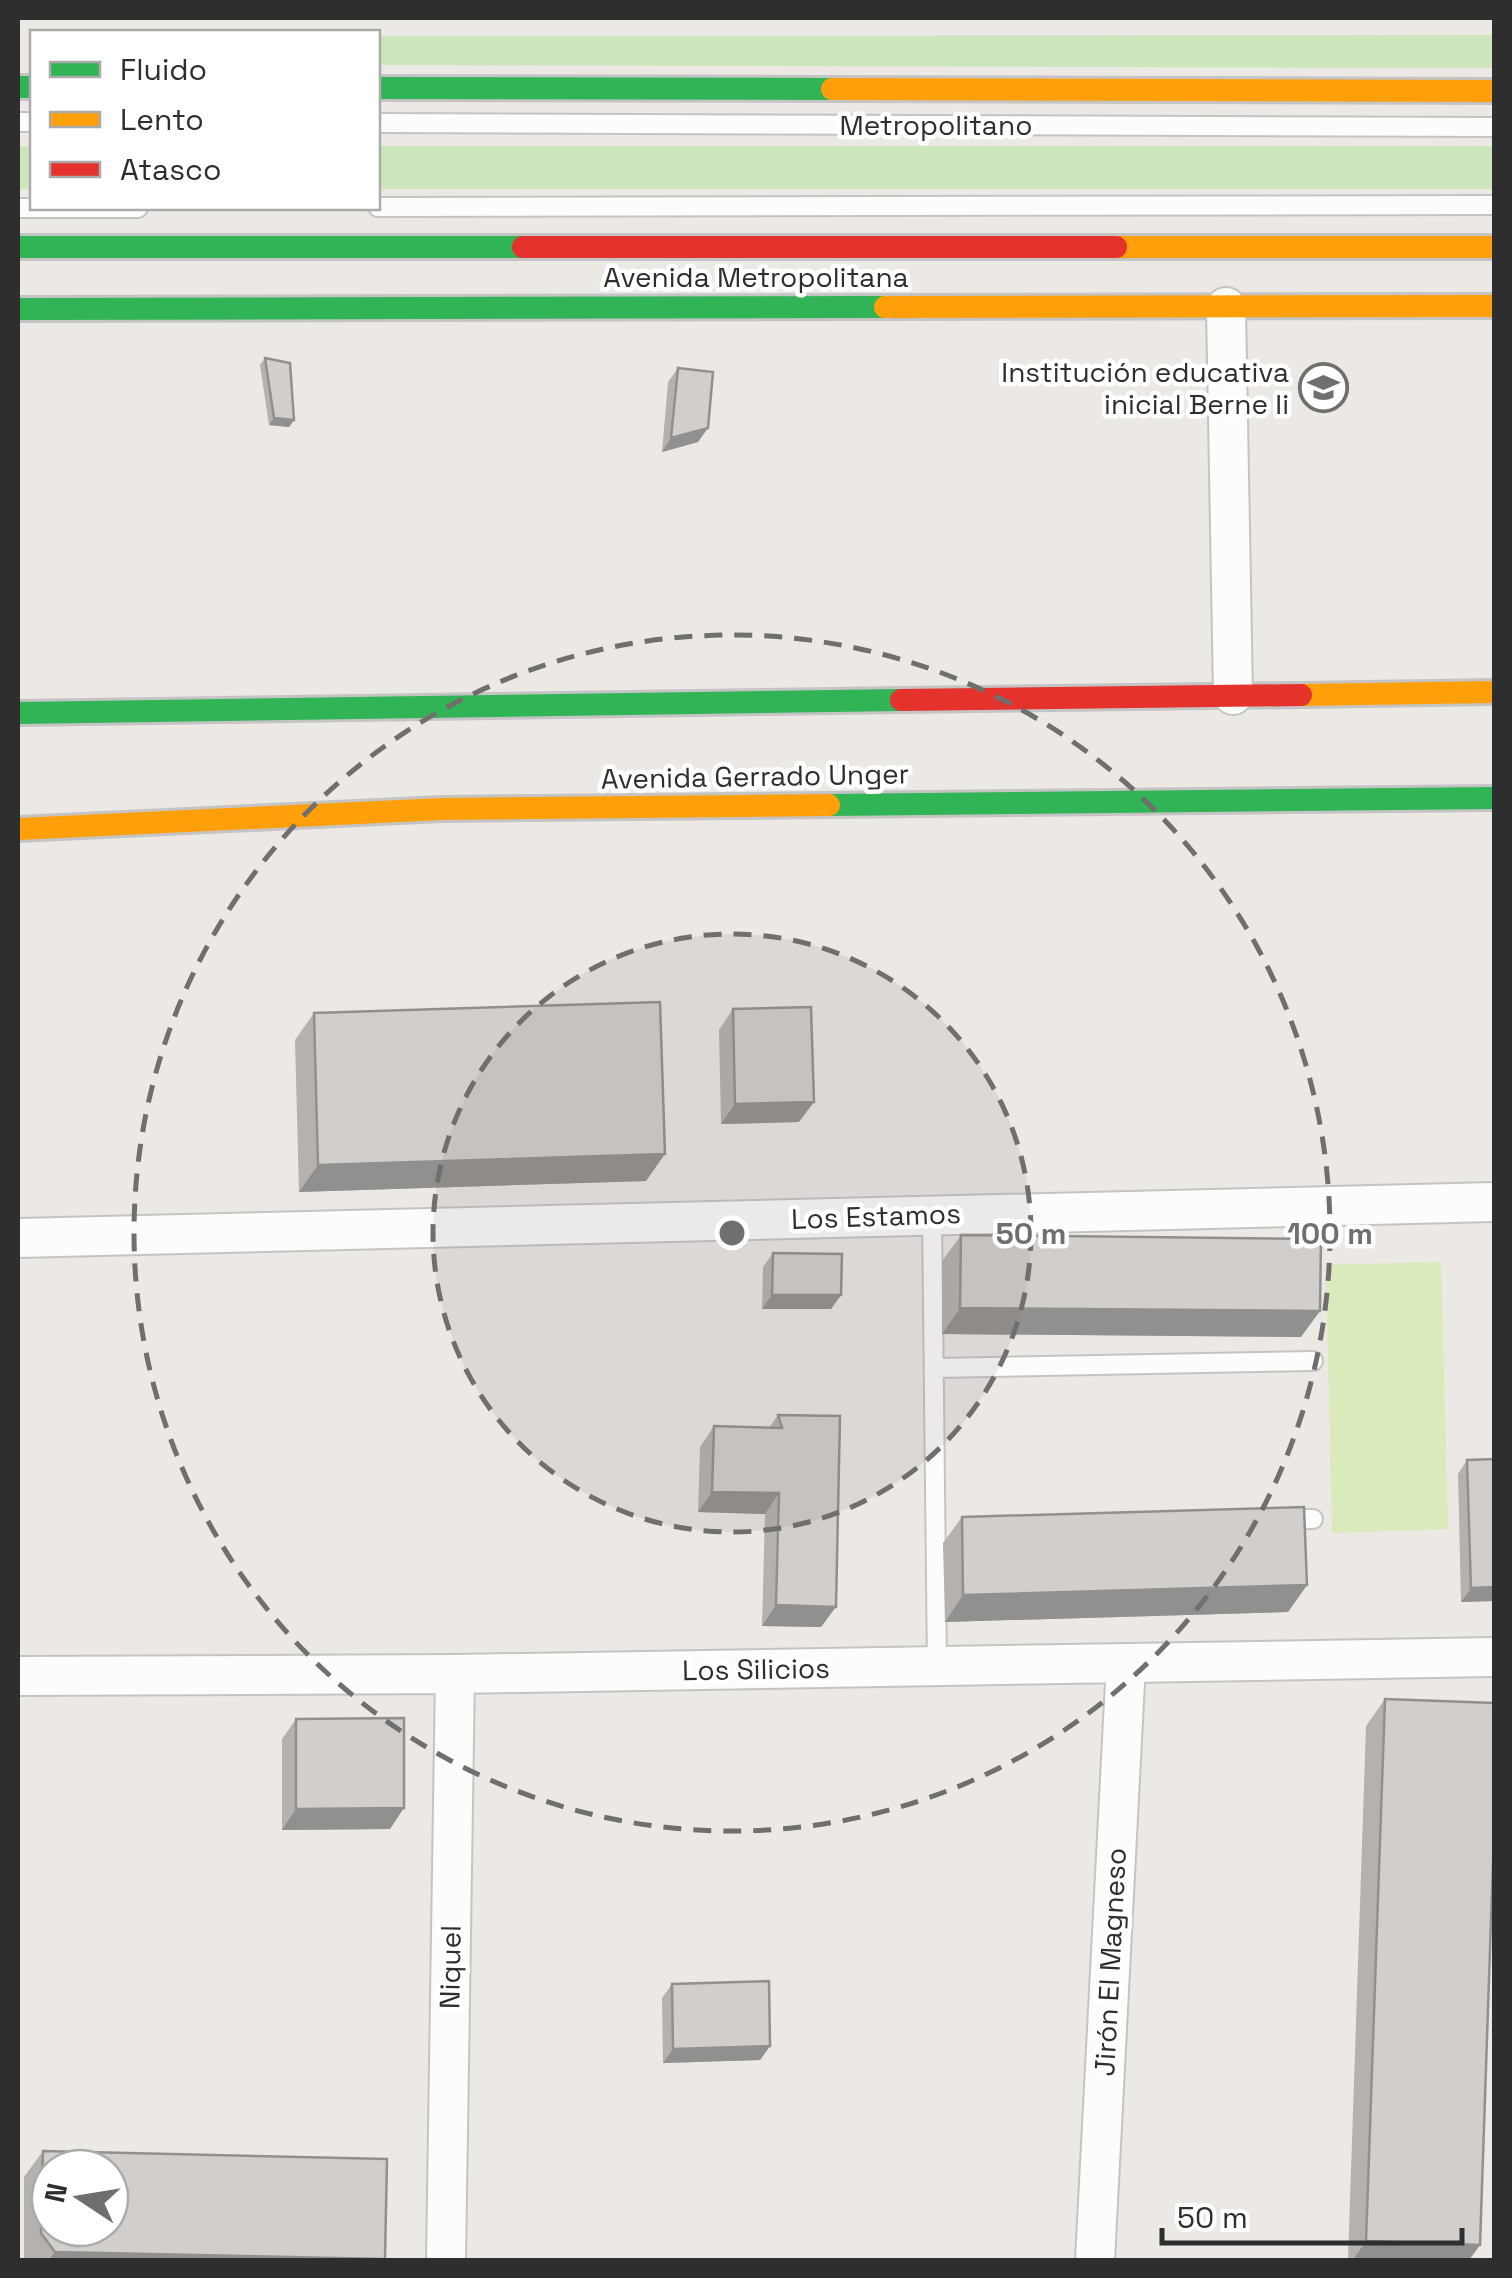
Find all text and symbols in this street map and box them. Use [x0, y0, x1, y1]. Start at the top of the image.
legend [30, 30, 380, 210]
text: Fluido [120, 50, 207, 89]
text: Lento [120, 100, 204, 139]
street label: Metropolitano [840, 107, 1032, 143]
text: Atasco [120, 150, 221, 189]
street label: Avenida Metropolitana [603, 259, 909, 295]
place label: Institución educativa inicial Berne Ii [1001, 354, 1289, 422]
school or university icon: Institución educativa inicial Berne Ii [1298, 362, 1350, 414]
street label: Avenida Gerrado Unger [600, 755, 910, 797]
street label: Los Estamos [791, 1195, 961, 1237]
text: 50 m [996, 1214, 1066, 1253]
text: 100 m [1287, 1214, 1373, 1253]
centre of rings [714, 1215, 750, 1251]
street label: Los Silicios [682, 1650, 830, 1688]
street label: Jirón El Magneso [1086, 1847, 1134, 2077]
street label: Niquel [431, 1925, 469, 2009]
north arrow [30, 2148, 130, 2248]
text: N [36, 2180, 75, 2206]
scale bar [1162, 2183, 1462, 2245]
text: 50 m [1177, 2198, 1248, 2237]

